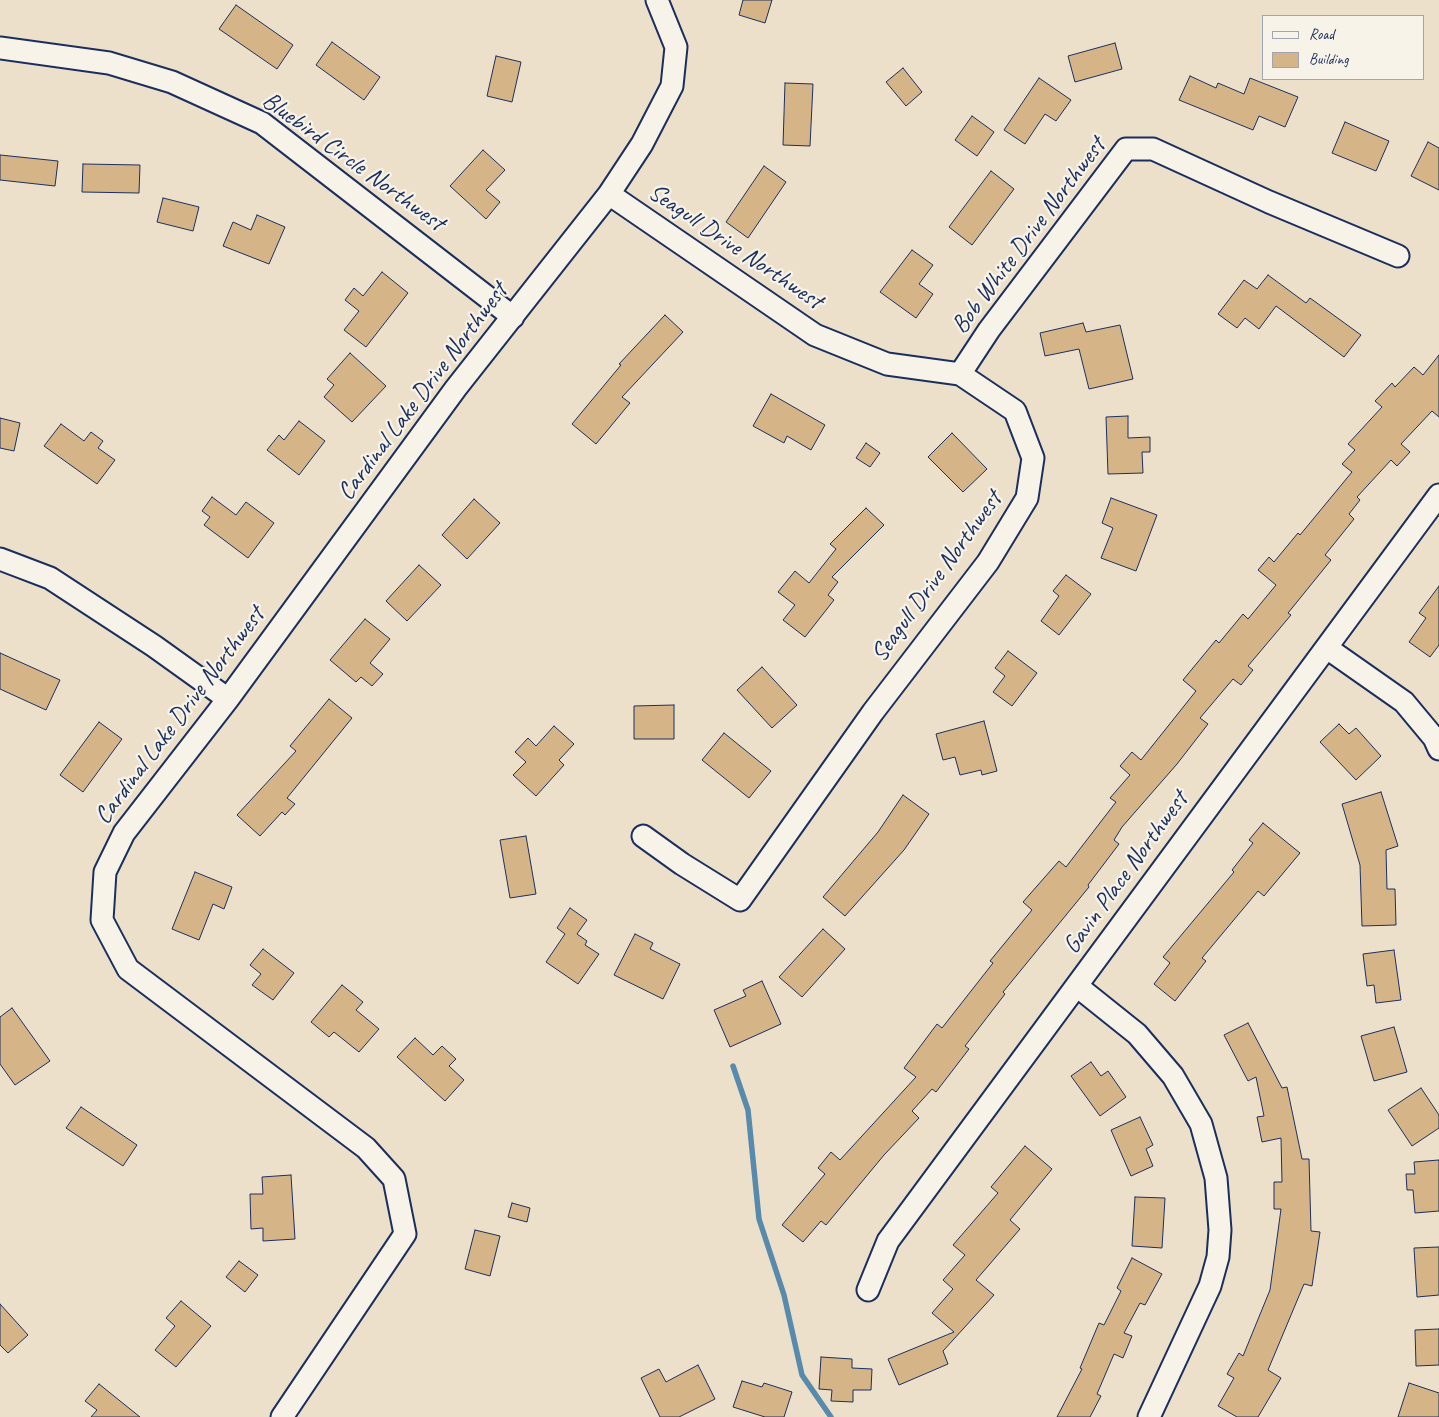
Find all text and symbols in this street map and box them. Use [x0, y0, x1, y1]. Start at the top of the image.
legend [1262, 15, 1424, 80]
text: Road [1309, 25, 1334, 44]
text: Building [1309, 50, 1348, 69]
street label: Bluebird Circle Northwest [256, 86, 450, 238]
street label: Bob White Drive Northwest [946, 132, 1112, 340]
street label: Seagull Drive Northwest [642, 178, 828, 316]
street label: Cardinal Lake Drive Northwest [332, 278, 514, 506]
street label: Seagull Drive Northwest [865, 486, 1009, 668]
street label: Cardinal Lake Drive Northwest [89, 602, 271, 830]
street label: Gavin Place Northwest [1057, 786, 1195, 960]

